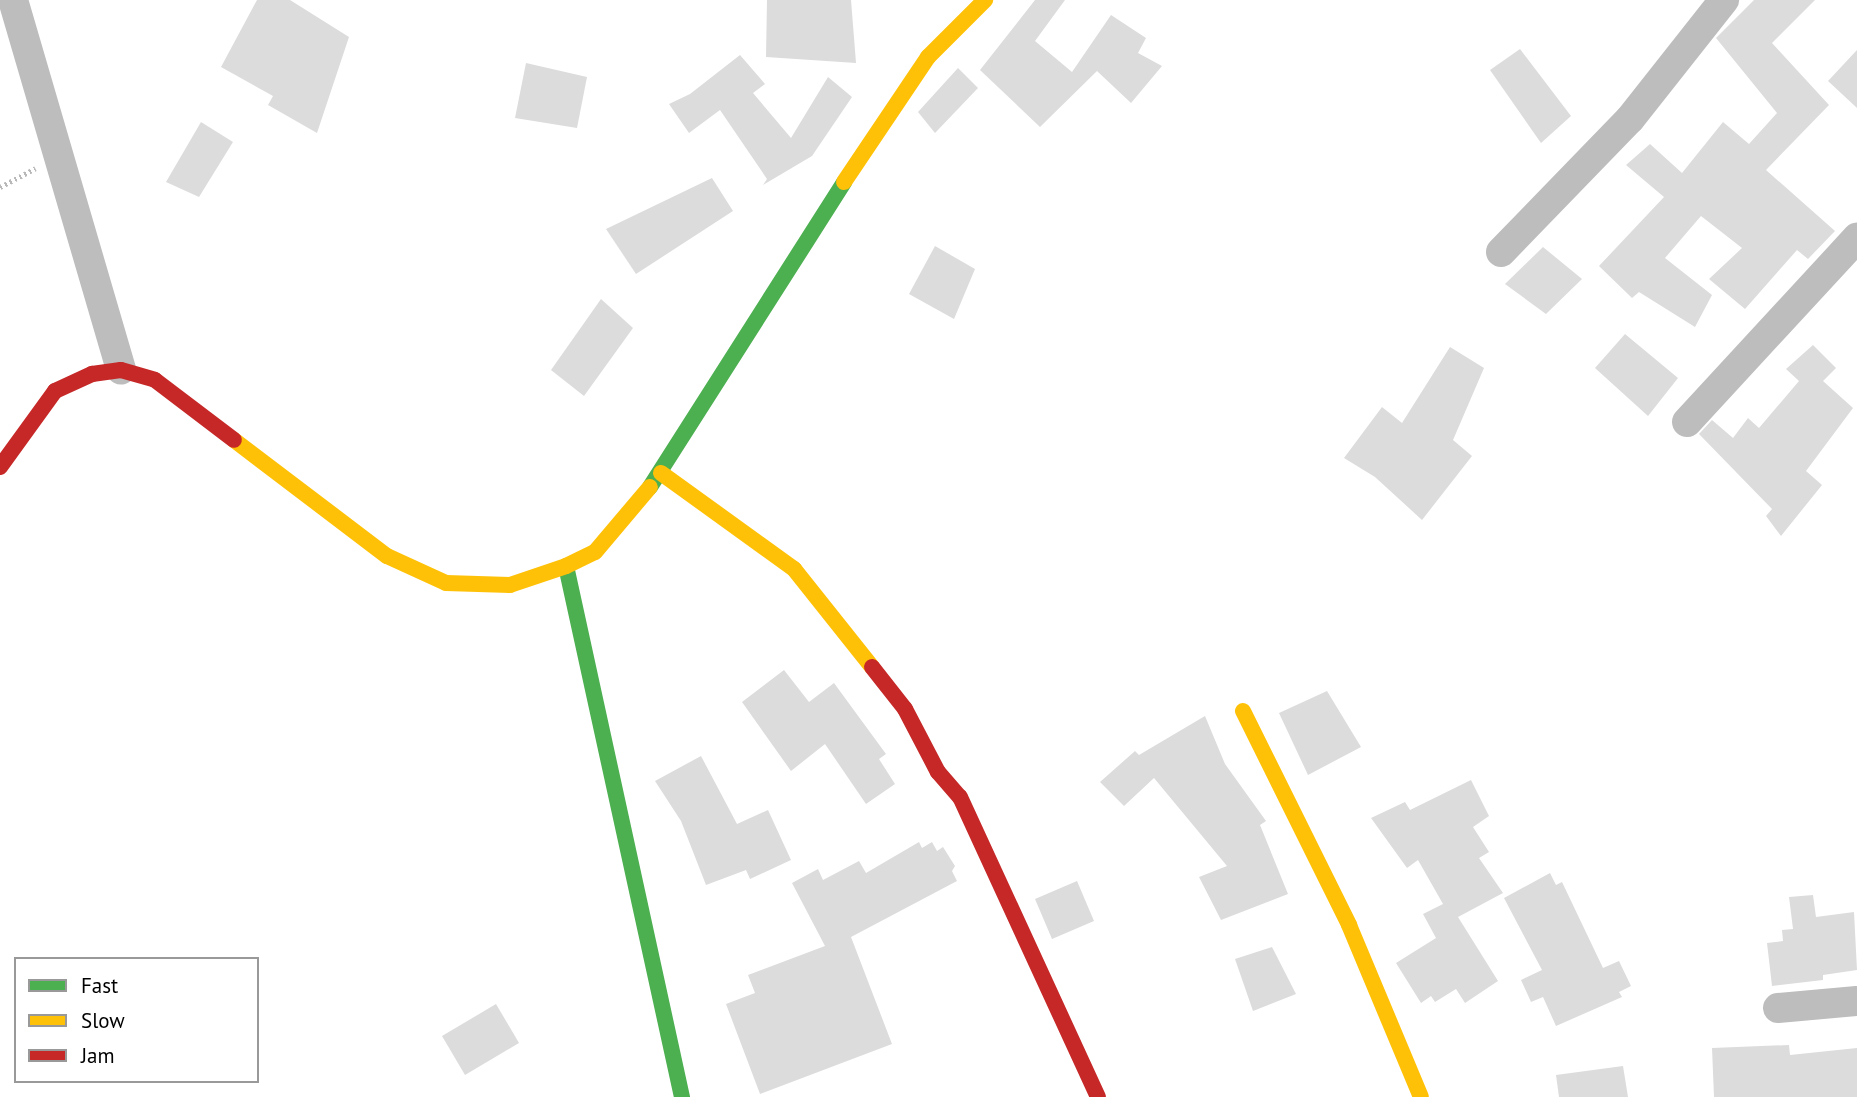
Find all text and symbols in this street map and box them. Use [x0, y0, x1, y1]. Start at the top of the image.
legend [14, 957, 259, 1083]
text: Fast [81, 972, 118, 999]
text: Slow [81, 1007, 125, 1034]
text: Jam [81, 1042, 115, 1069]

